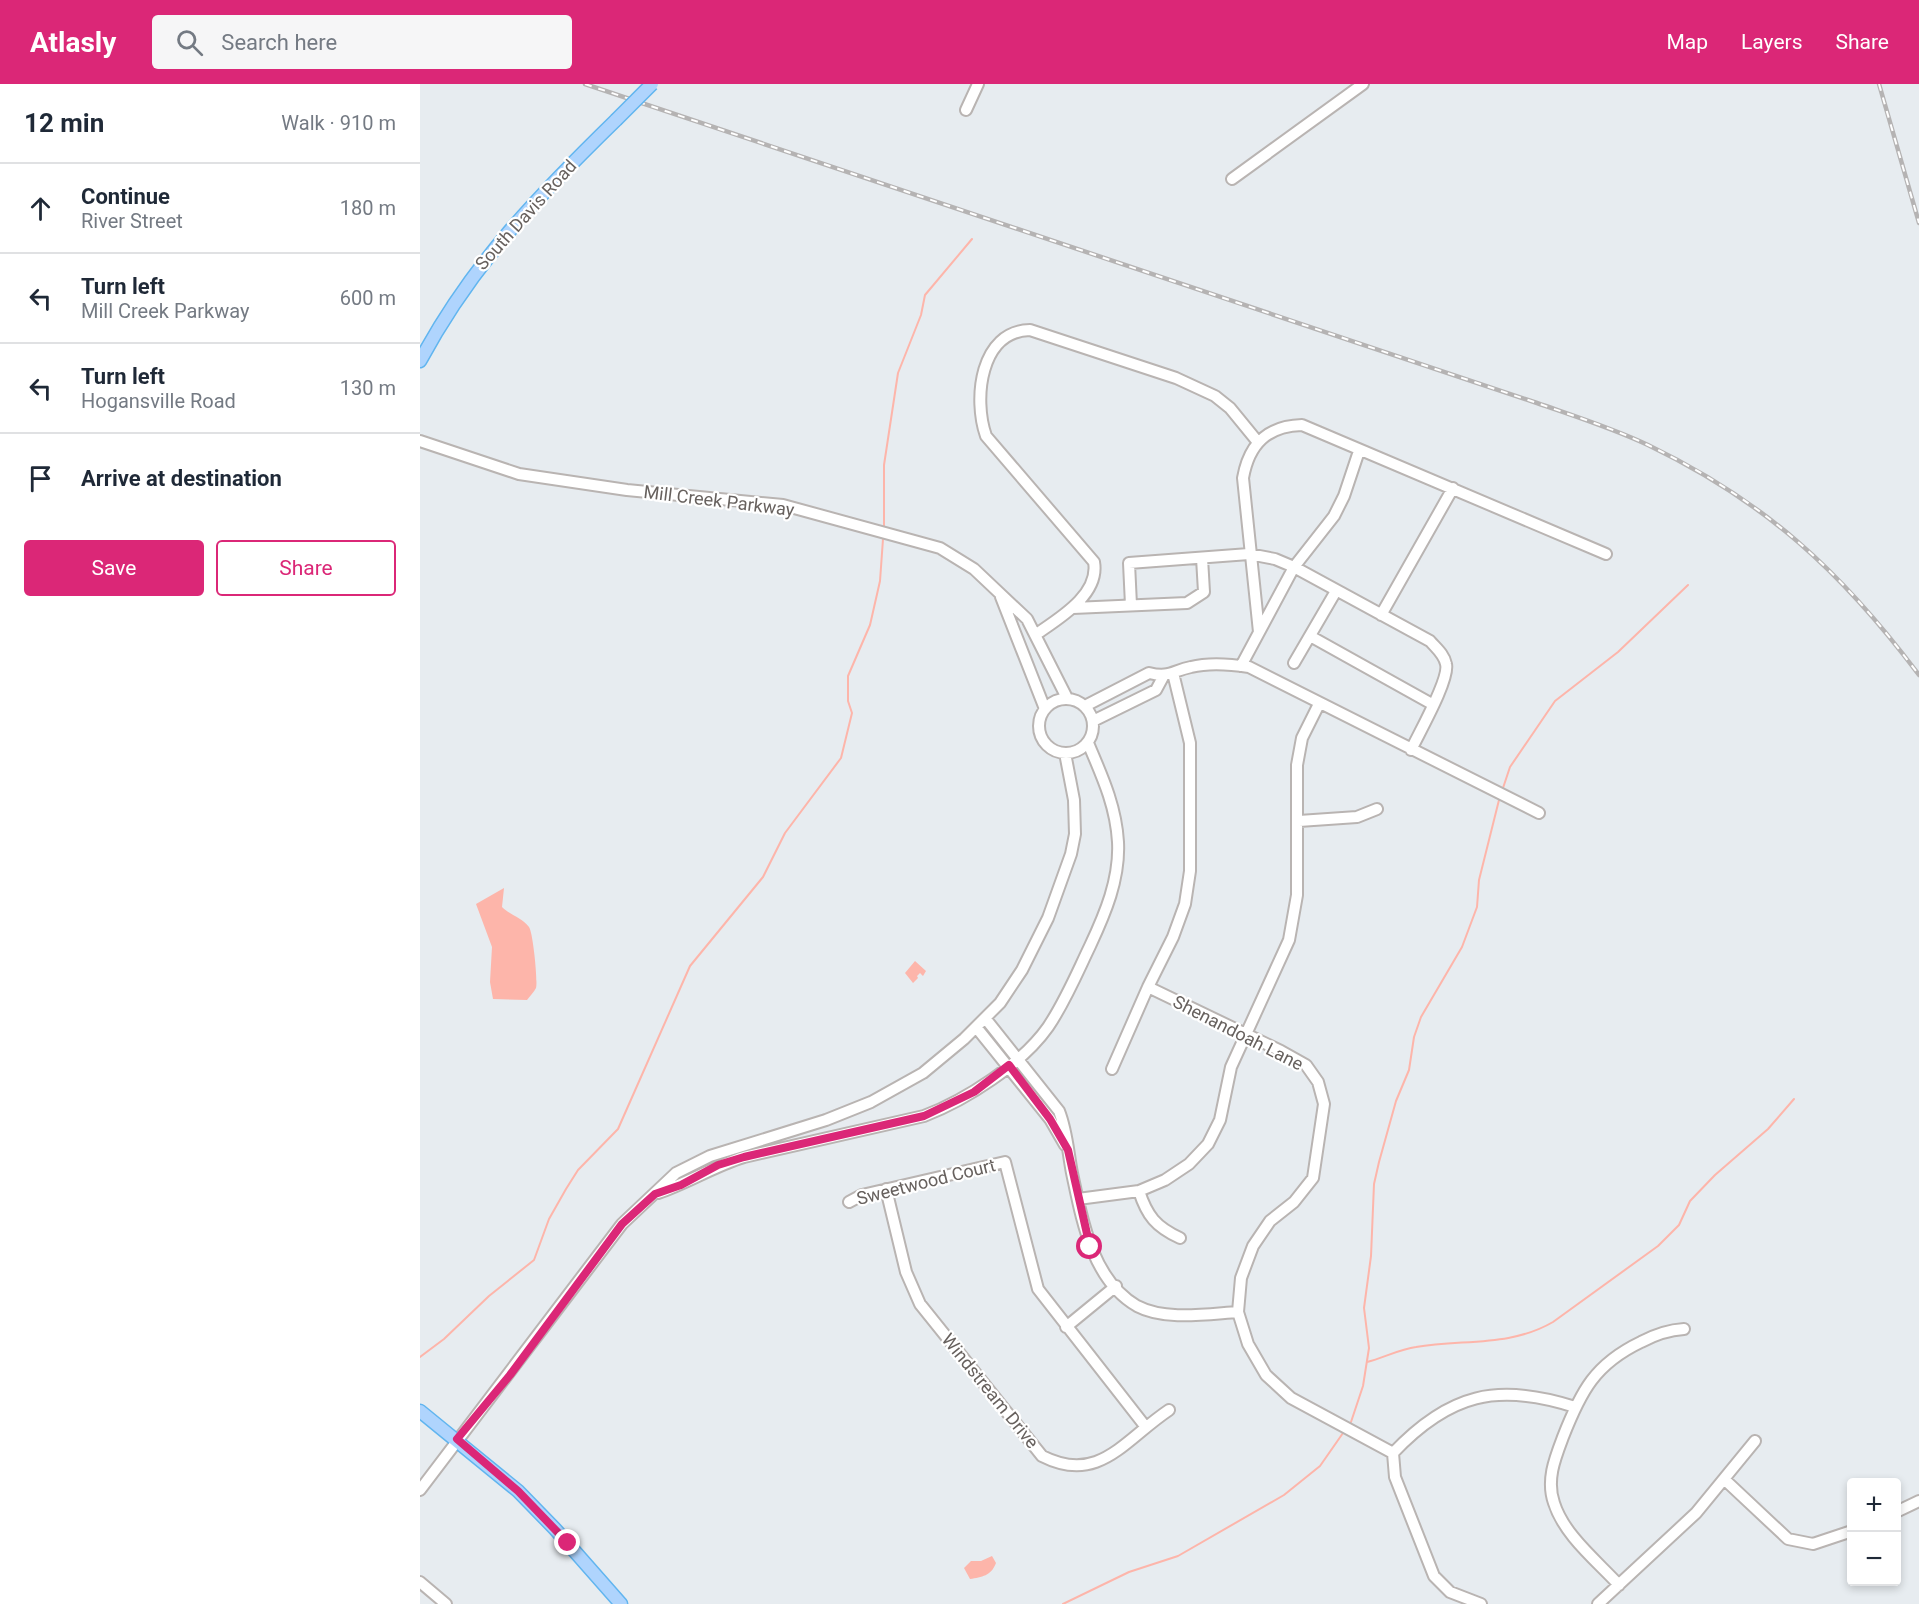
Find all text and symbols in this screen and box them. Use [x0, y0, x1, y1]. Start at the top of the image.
search box [152, 15, 572, 69]
text: Atlasly [30, 26, 116, 59]
icon: search [173, 26, 206, 59]
text: Search here [221, 30, 337, 55]
text: Map [1666, 30, 1708, 54]
text: Layers [1741, 30, 1802, 54]
text: Share [1835, 30, 1889, 54]
text: 12 min [24, 108, 104, 138]
text: Walk · 910 m [281, 111, 396, 135]
street label: South Davis Road [471, 155, 581, 274]
text: Continue [81, 184, 170, 209]
icon: ahead [24, 192, 57, 225]
text: 180 m [340, 196, 396, 220]
text: River Street [81, 209, 183, 233]
text: Turn left [81, 274, 165, 299]
icon: left [24, 282, 57, 315]
text: 600 m [340, 286, 396, 310]
text: Mill Creek Parkway [81, 299, 249, 323]
text: Turn left [81, 364, 165, 389]
icon: left [24, 372, 57, 405]
text: 130 m [340, 376, 396, 400]
text: Hogansville Road [81, 389, 236, 413]
icon: arrive [24, 462, 57, 495]
text: Arrive at destination [81, 466, 282, 491]
street label: Mill Creek Parkway [643, 481, 796, 520]
button: Save [24, 540, 204, 596]
button: Share [216, 540, 396, 596]
street label: Shenandoah Lane [1170, 991, 1307, 1074]
street label: Sweetwood Court [854, 1154, 998, 1209]
route start [1076, 1233, 1102, 1259]
street label: Windstream Drive [938, 1329, 1043, 1452]
map controls [1847, 1478, 1901, 1586]
button: + [1847, 1478, 1901, 1532]
route end [554, 1529, 580, 1555]
button: − [1847, 1532, 1901, 1586]

